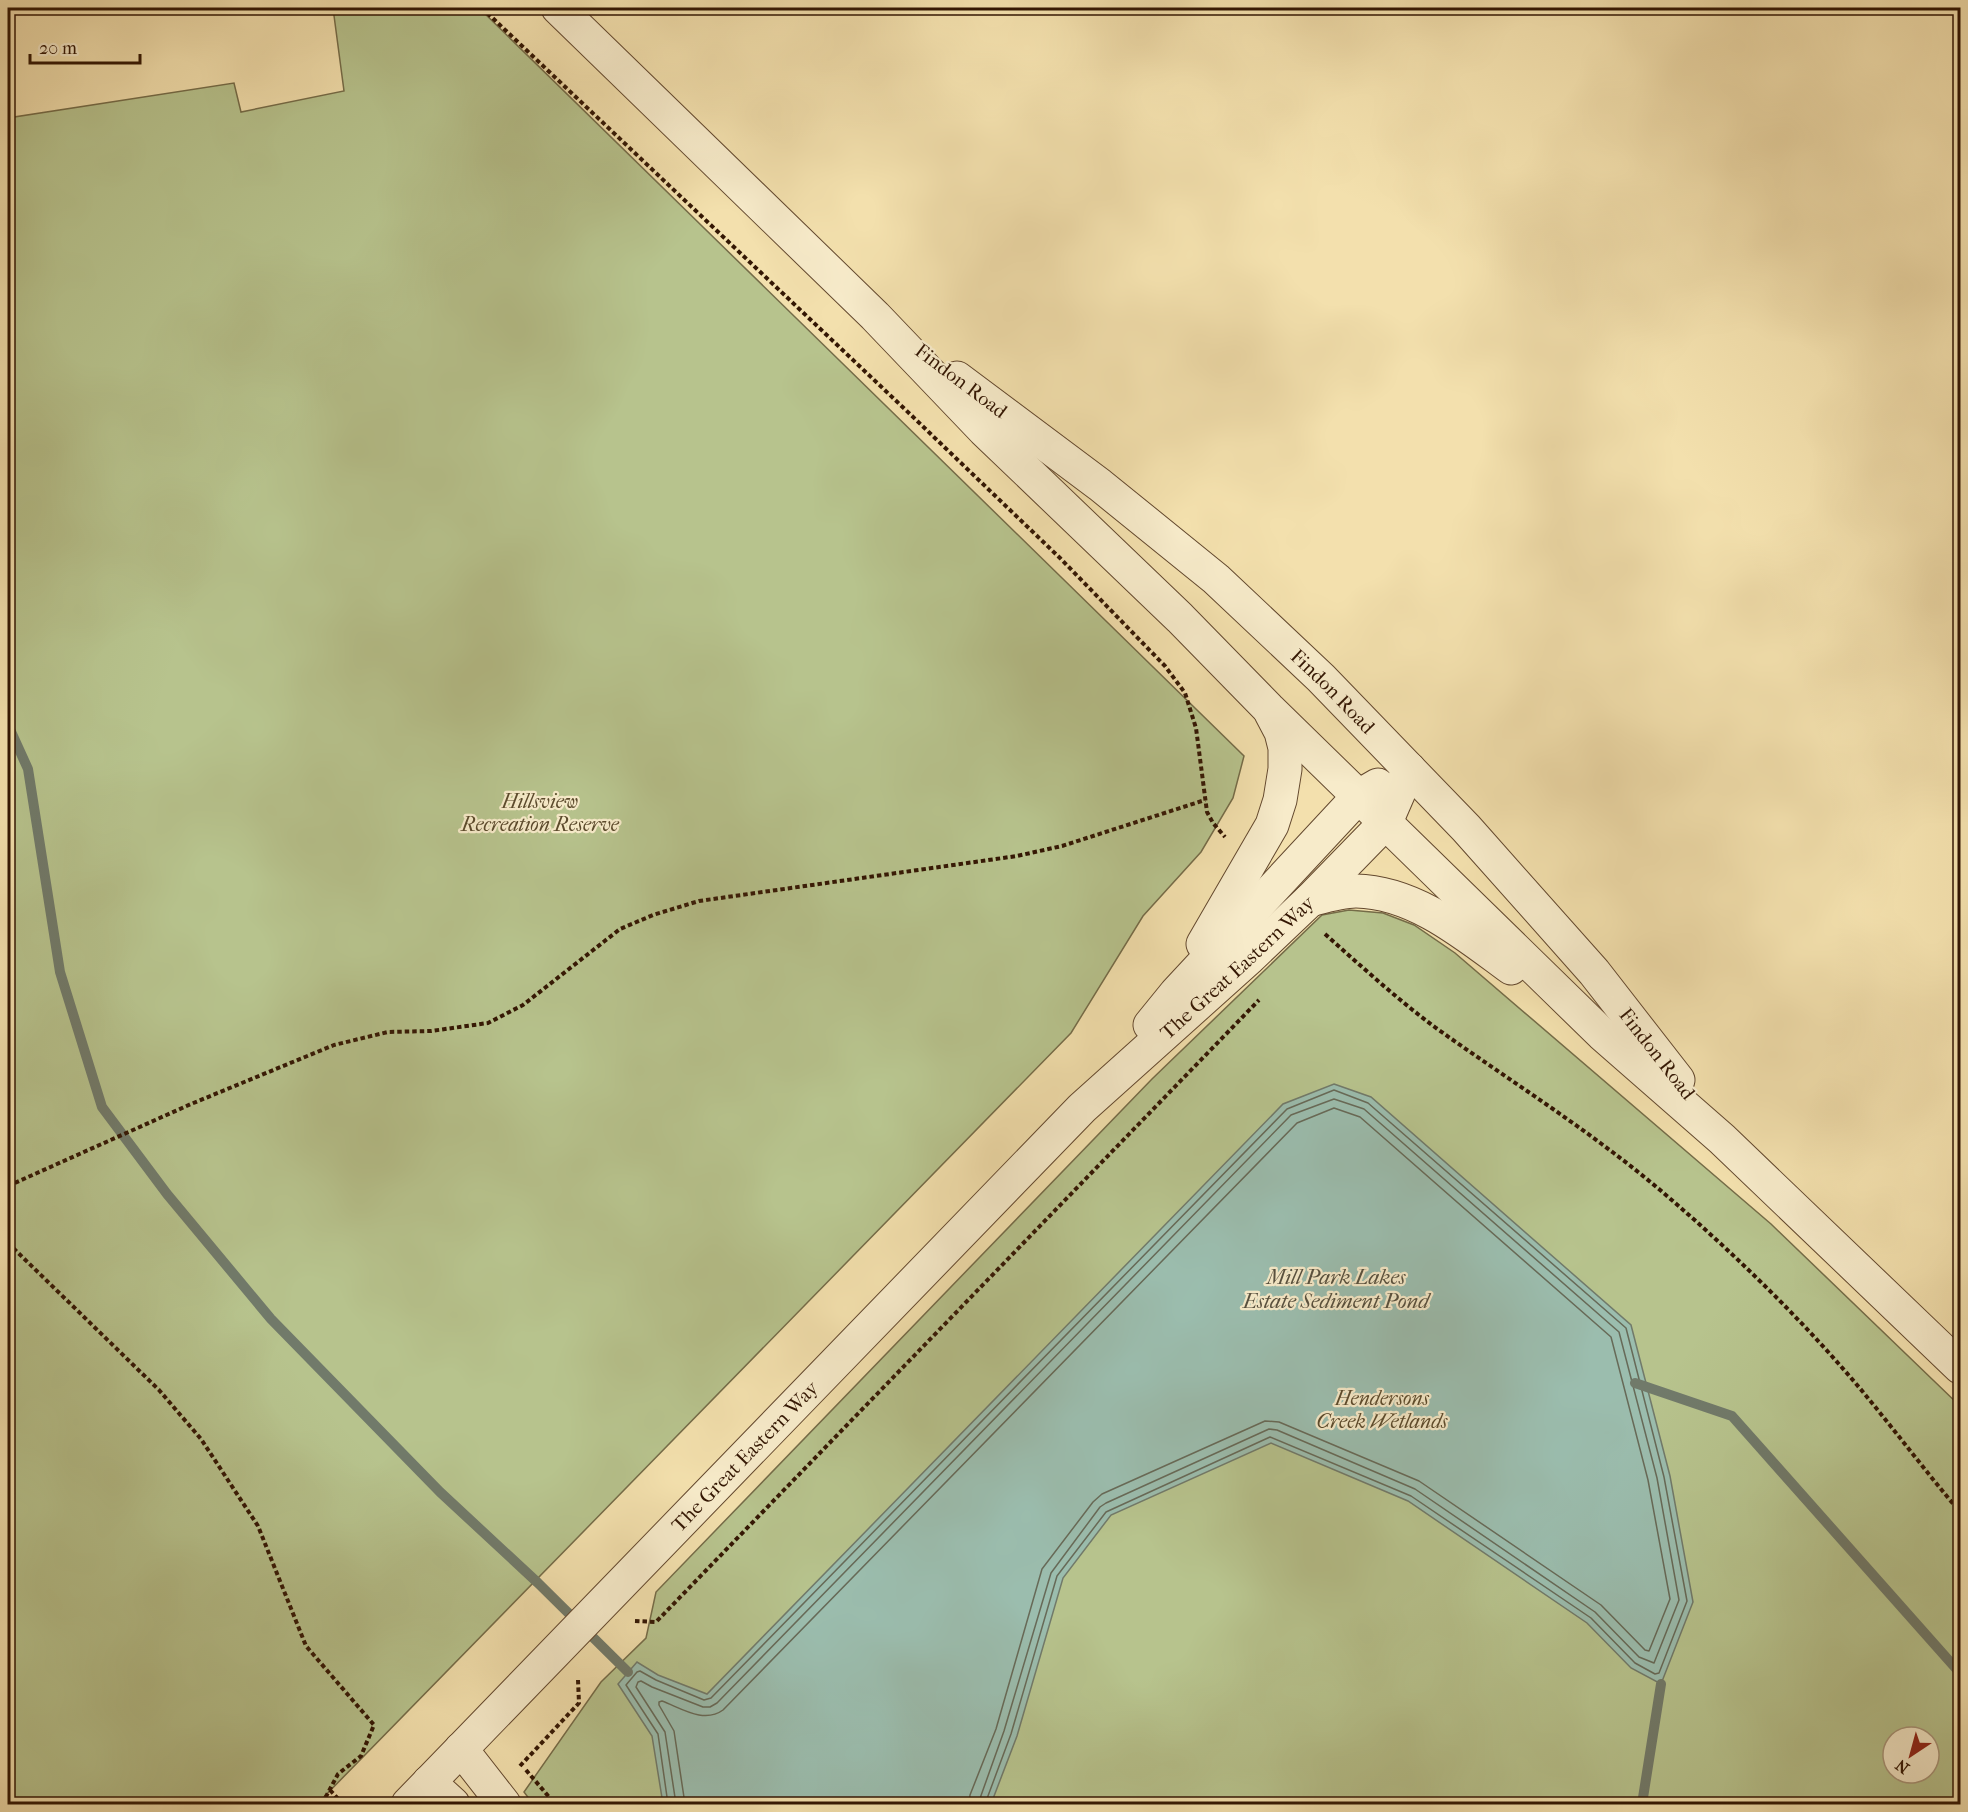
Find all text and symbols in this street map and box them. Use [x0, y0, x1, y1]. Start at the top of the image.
scale bar [30, 27, 140, 65]
text: 20 m [39, 38, 77, 59]
street label: Findon Road [910, 339, 1013, 424]
street label: Findon Road [1286, 644, 1380, 739]
park label: Hillsview Recreation Reserve [459, 790, 620, 836]
street label: The Great Eastern Way [1155, 890, 1319, 1044]
street label: Findon Road [1614, 1004, 1700, 1105]
water label: Mill Park Lakes Estate Sediment Pond [1241, 1265, 1431, 1313]
street label: The Great Eastern Way [667, 1375, 824, 1536]
park label: Hendersons Creek Wetlands [1317, 1387, 1448, 1433]
north arrow [1881, 1725, 1941, 1785]
text: N [1891, 1755, 1913, 1778]

